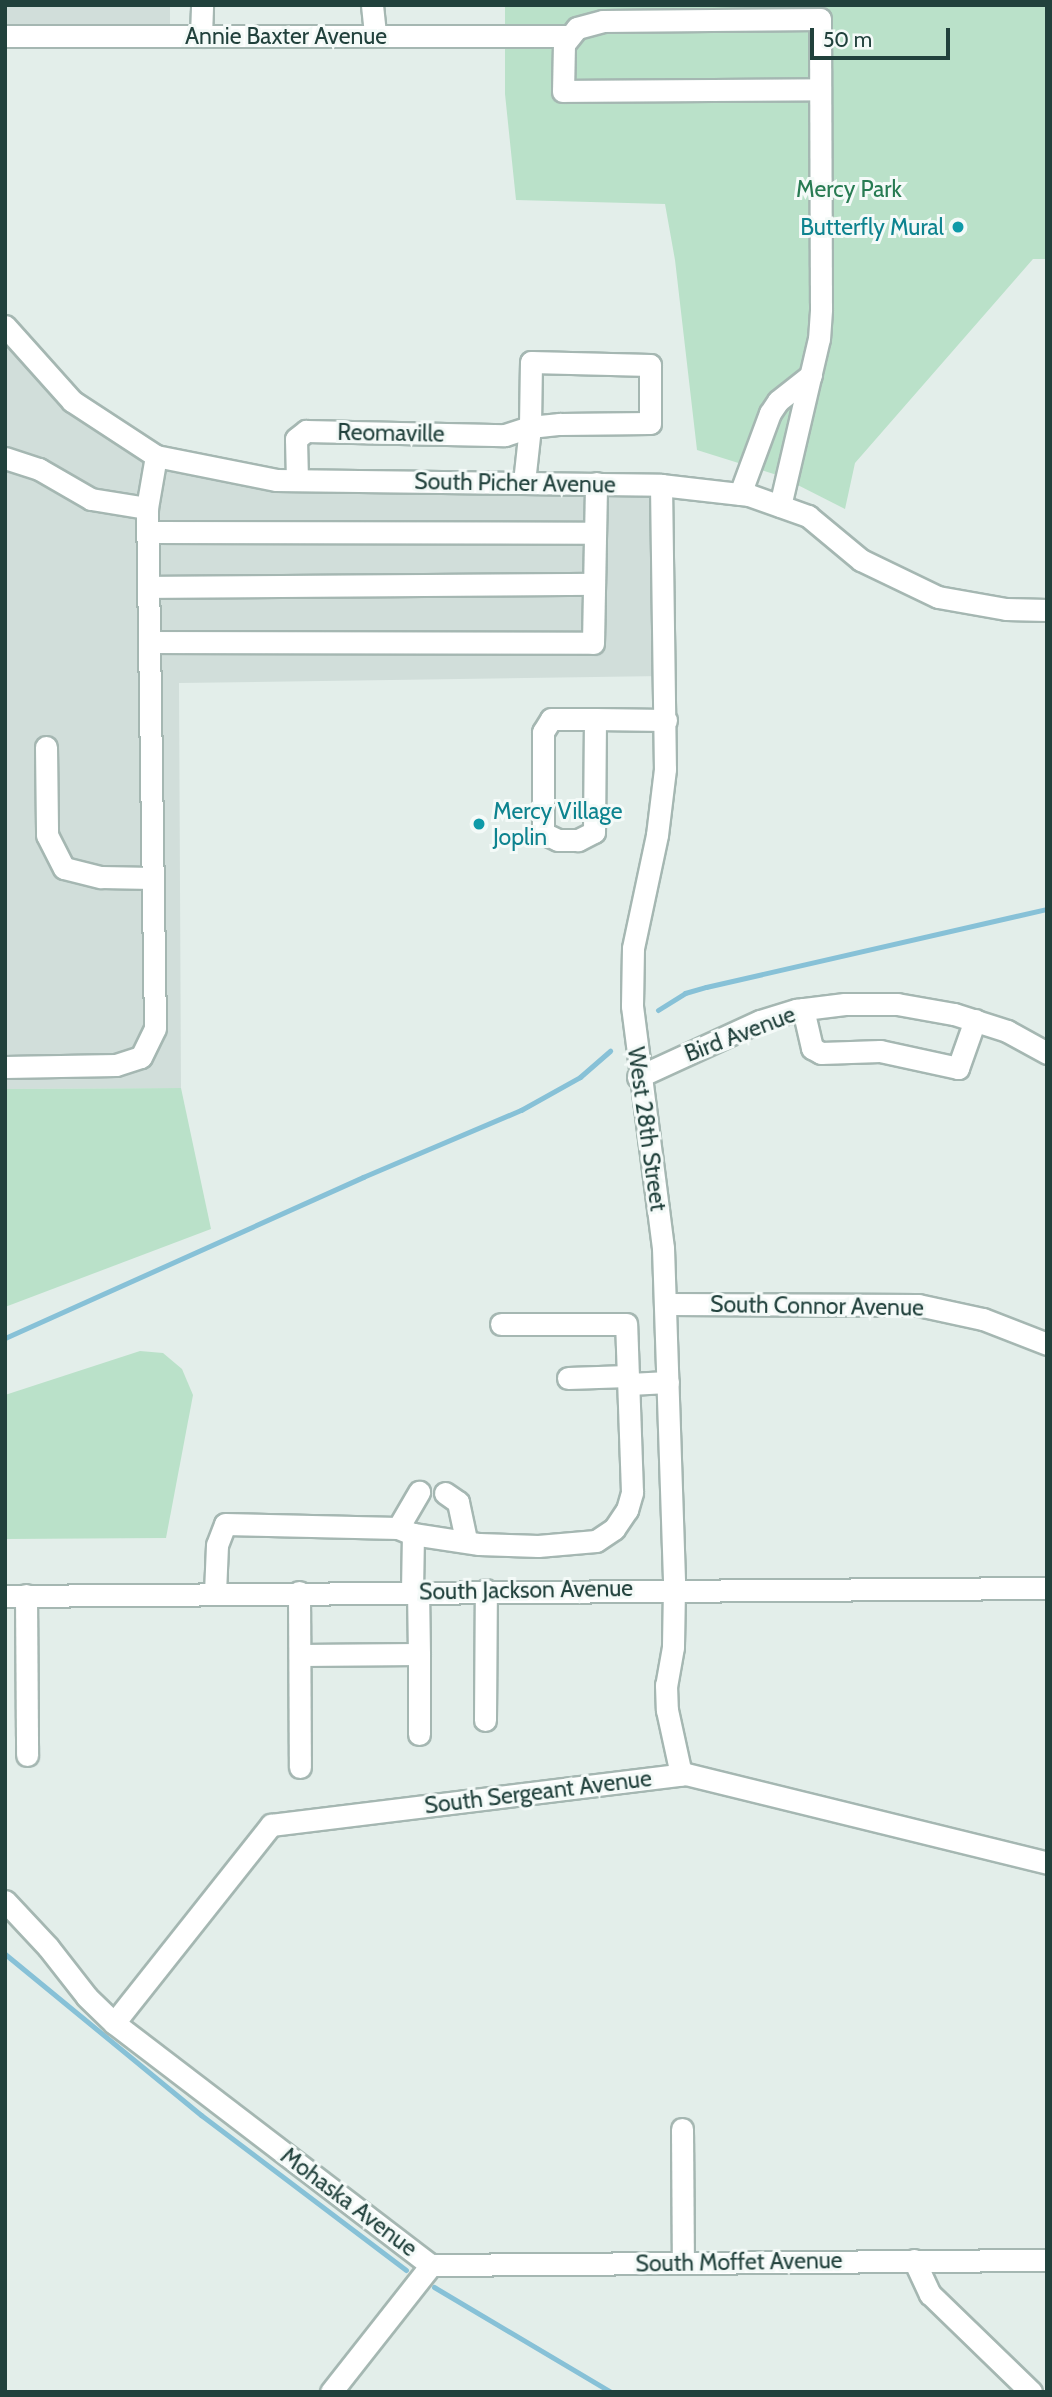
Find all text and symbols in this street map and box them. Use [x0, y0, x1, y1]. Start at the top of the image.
scale bar [814, 14, 954, 58]
street label: Annie Baxter Avenue [185, 22, 387, 50]
text: 50 m [823, 27, 872, 52]
park label: Mercy Park [796, 175, 902, 203]
place label: Butterfly Mural [800, 213, 944, 241]
marker: Butterfly Mural [950, 219, 966, 235]
street label: Reomaville [337, 418, 445, 448]
street label: South Picher Avenue [414, 467, 616, 499]
place label: Mercy Village Joplin [493, 797, 622, 851]
marker: Mercy Village Joplin [471, 816, 487, 832]
street label: Bird Avenue [681, 1000, 799, 1068]
street label: West 28th Street [622, 1045, 672, 1213]
street label: South Connor Avenue [710, 1290, 924, 1322]
street label: South Jackson Avenue [419, 1574, 633, 1606]
street label: South Sergeant Avenue [423, 1764, 653, 1820]
street label: Mohaska Avenue [275, 2142, 423, 2262]
street label: South Moffet Avenue [635, 2246, 843, 2278]

